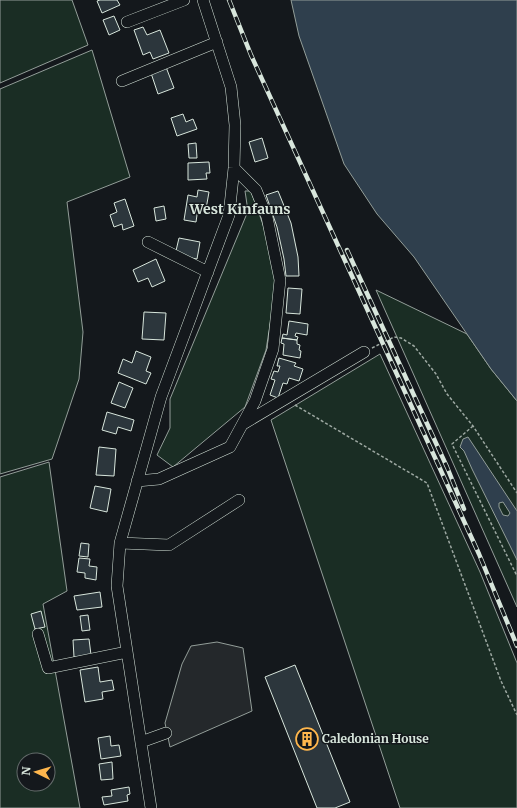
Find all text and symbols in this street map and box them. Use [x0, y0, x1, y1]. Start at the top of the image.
district label: West Kinfauns [189, 200, 290, 218]
building icon: Caledonian House [294, 726, 320, 752]
place label: Caledonian House [322, 731, 429, 746]
north arrow [16, 752, 56, 792]
text: N [19, 766, 33, 776]

